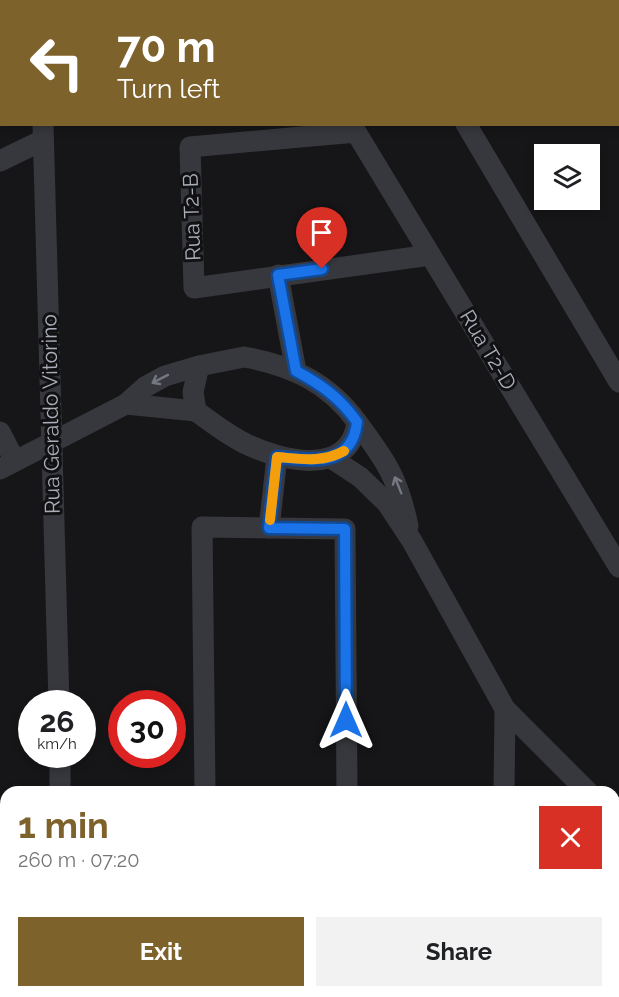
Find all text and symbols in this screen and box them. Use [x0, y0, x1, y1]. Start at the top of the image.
text: 70 m [117, 23, 216, 72]
icon: left [18, 24, 96, 102]
text: Turn left [117, 73, 220, 104]
map controls [534, 144, 600, 210]
button: layers [534, 144, 600, 210]
street label: Rua T2-B [177, 173, 206, 261]
pin [296, 207, 347, 269]
icon: arrive [305, 216, 338, 249]
street label: Rua T2-D [455, 305, 522, 394]
street label: Rua Geraldo Vitorino [36, 314, 65, 514]
one-way arrow [151, 374, 169, 386]
one-way arrow [391, 476, 402, 495]
position arrow [314, 688, 378, 752]
speed limit sign: 30 [108, 690, 186, 768]
text: 26 [39, 704, 75, 739]
text: km/h [37, 735, 77, 753]
text: 1 min [18, 804, 109, 846]
button: close [539, 806, 602, 869]
text: 260 m · 07:20 [18, 848, 139, 872]
button: Exit [18, 917, 304, 986]
button: Share [316, 917, 602, 986]

